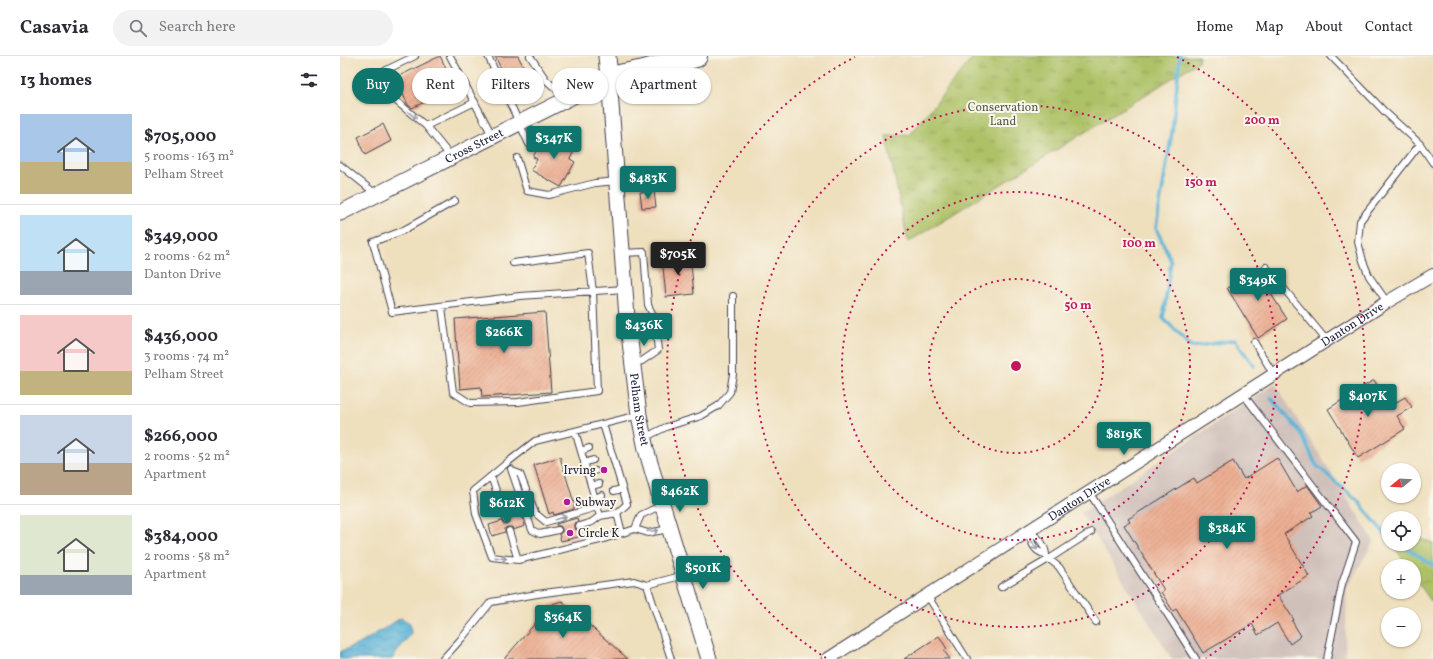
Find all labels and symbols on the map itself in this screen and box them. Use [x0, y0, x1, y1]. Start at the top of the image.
park label: Conservation Land [968, 100, 1038, 130]
one-way arrow [407, 110, 418, 119]
text: 200 m [1244, 113, 1280, 129]
street label: Cross Street [443, 125, 506, 168]
pin: $347K [526, 126, 582, 160]
pin: $483K [620, 166, 676, 200]
text: 150 m [1185, 175, 1217, 191]
text: 100 m [1122, 236, 1156, 252]
pin: $705K [650, 242, 706, 276]
pin: $349K [1230, 268, 1286, 302]
text: 50 m [1064, 298, 1092, 314]
street label: Danton Drive [1318, 299, 1387, 351]
pin: $436K [616, 313, 672, 347]
pin: $266K [476, 320, 532, 354]
centre of rings [1009, 359, 1023, 373]
street label: Pelham Street [625, 372, 652, 448]
pin: $407K [1340, 384, 1396, 418]
pin: $819K [1096, 422, 1152, 456]
place label: Irving [563, 463, 596, 479]
north arrow [1381, 463, 1421, 503]
marker: Irving [599, 465, 609, 475]
street label: Danton Drive [1045, 473, 1114, 525]
pin: $462K [652, 479, 708, 513]
pin: $612K [479, 491, 535, 525]
place label: Subway [575, 495, 617, 511]
marker: Subway [562, 497, 572, 507]
one-way arrow [554, 514, 567, 521]
pin: $384K [1199, 516, 1255, 550]
place label: Circle K [578, 526, 619, 542]
marker: Circle K [565, 528, 575, 538]
one-way arrow [646, 528, 659, 535]
one-way arrow [1030, 540, 1038, 551]
one-way arrow [494, 554, 507, 561]
pin: $501K [675, 556, 731, 590]
pin: $364K [535, 605, 591, 639]

